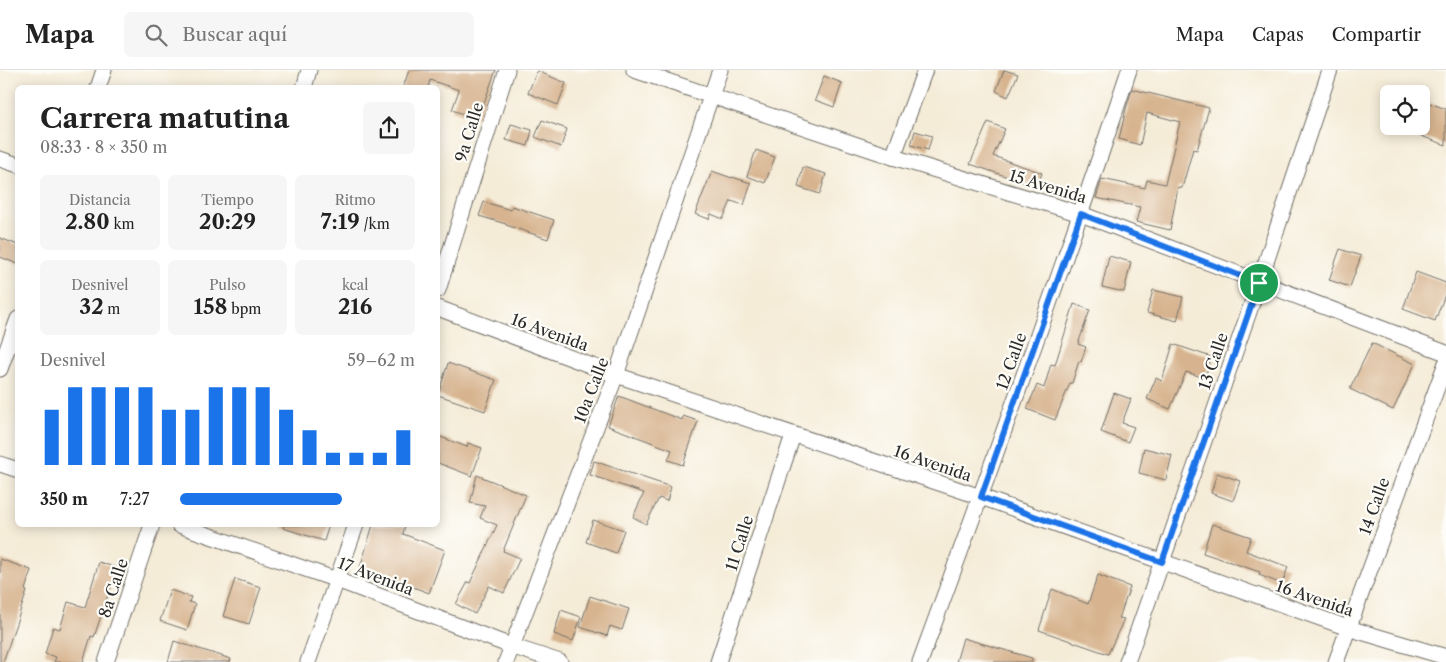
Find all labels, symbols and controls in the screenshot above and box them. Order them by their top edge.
search box [124,12,474,57]
text: Mapa [25,20,94,49]
icon: search [142,21,170,49]
text: Buscar aquí [182,23,287,46]
text: Mapa [1176,24,1224,46]
text: Capas [1252,24,1304,46]
text: Compartir [1332,24,1421,46]
map controls [1380,85,1430,135]
button: locate [1380,85,1430,135]
street label: 9a Calle [450,100,488,164]
text: Carrera matutina [40,101,289,135]
button: share [363,102,415,154]
text: 08:33 · 8 × 350 m [40,137,167,157]
street label: 15 Avenida [1007,165,1090,207]
text: Distancia [69,191,131,209]
text: Tiempo [201,191,254,209]
text: Ritmo [335,191,376,209]
text: 2.80 [65,209,110,234]
text: 20:29 [199,209,256,234]
text: 7:19 [321,209,360,234]
text: km [110,215,135,233]
text: /km [360,215,390,233]
pin [1238,262,1280,304]
icon: arrive [1245,269,1273,297]
text: Desnivel [71,276,129,294]
text: Pulso [209,276,246,294]
text: kcal [342,276,368,294]
text: 32 [79,294,104,319]
text: 158 [194,294,228,319]
text: 216 [338,294,372,319]
text: m [104,300,120,318]
text: bpm [228,300,261,318]
street label: 16 Avenida [509,309,592,355]
street label: 12 Calle [991,330,1031,392]
street label: 13 Calle [1194,330,1232,392]
text: Desnivel [40,350,106,370]
text: 59–62 m [347,350,415,370]
street label: 10a Calle [569,354,613,426]
street label: 16 Avenida [892,440,975,486]
street label: 14 Calle [1354,475,1394,537]
text: 350 m [40,489,88,509]
text: 7:27 [120,489,149,509]
street label: 11 Calle [721,513,757,573]
street label: 17 Avenida [335,552,417,600]
street label: 8a Calle [94,556,132,620]
street label: 16 Avenida [1274,575,1357,621]

